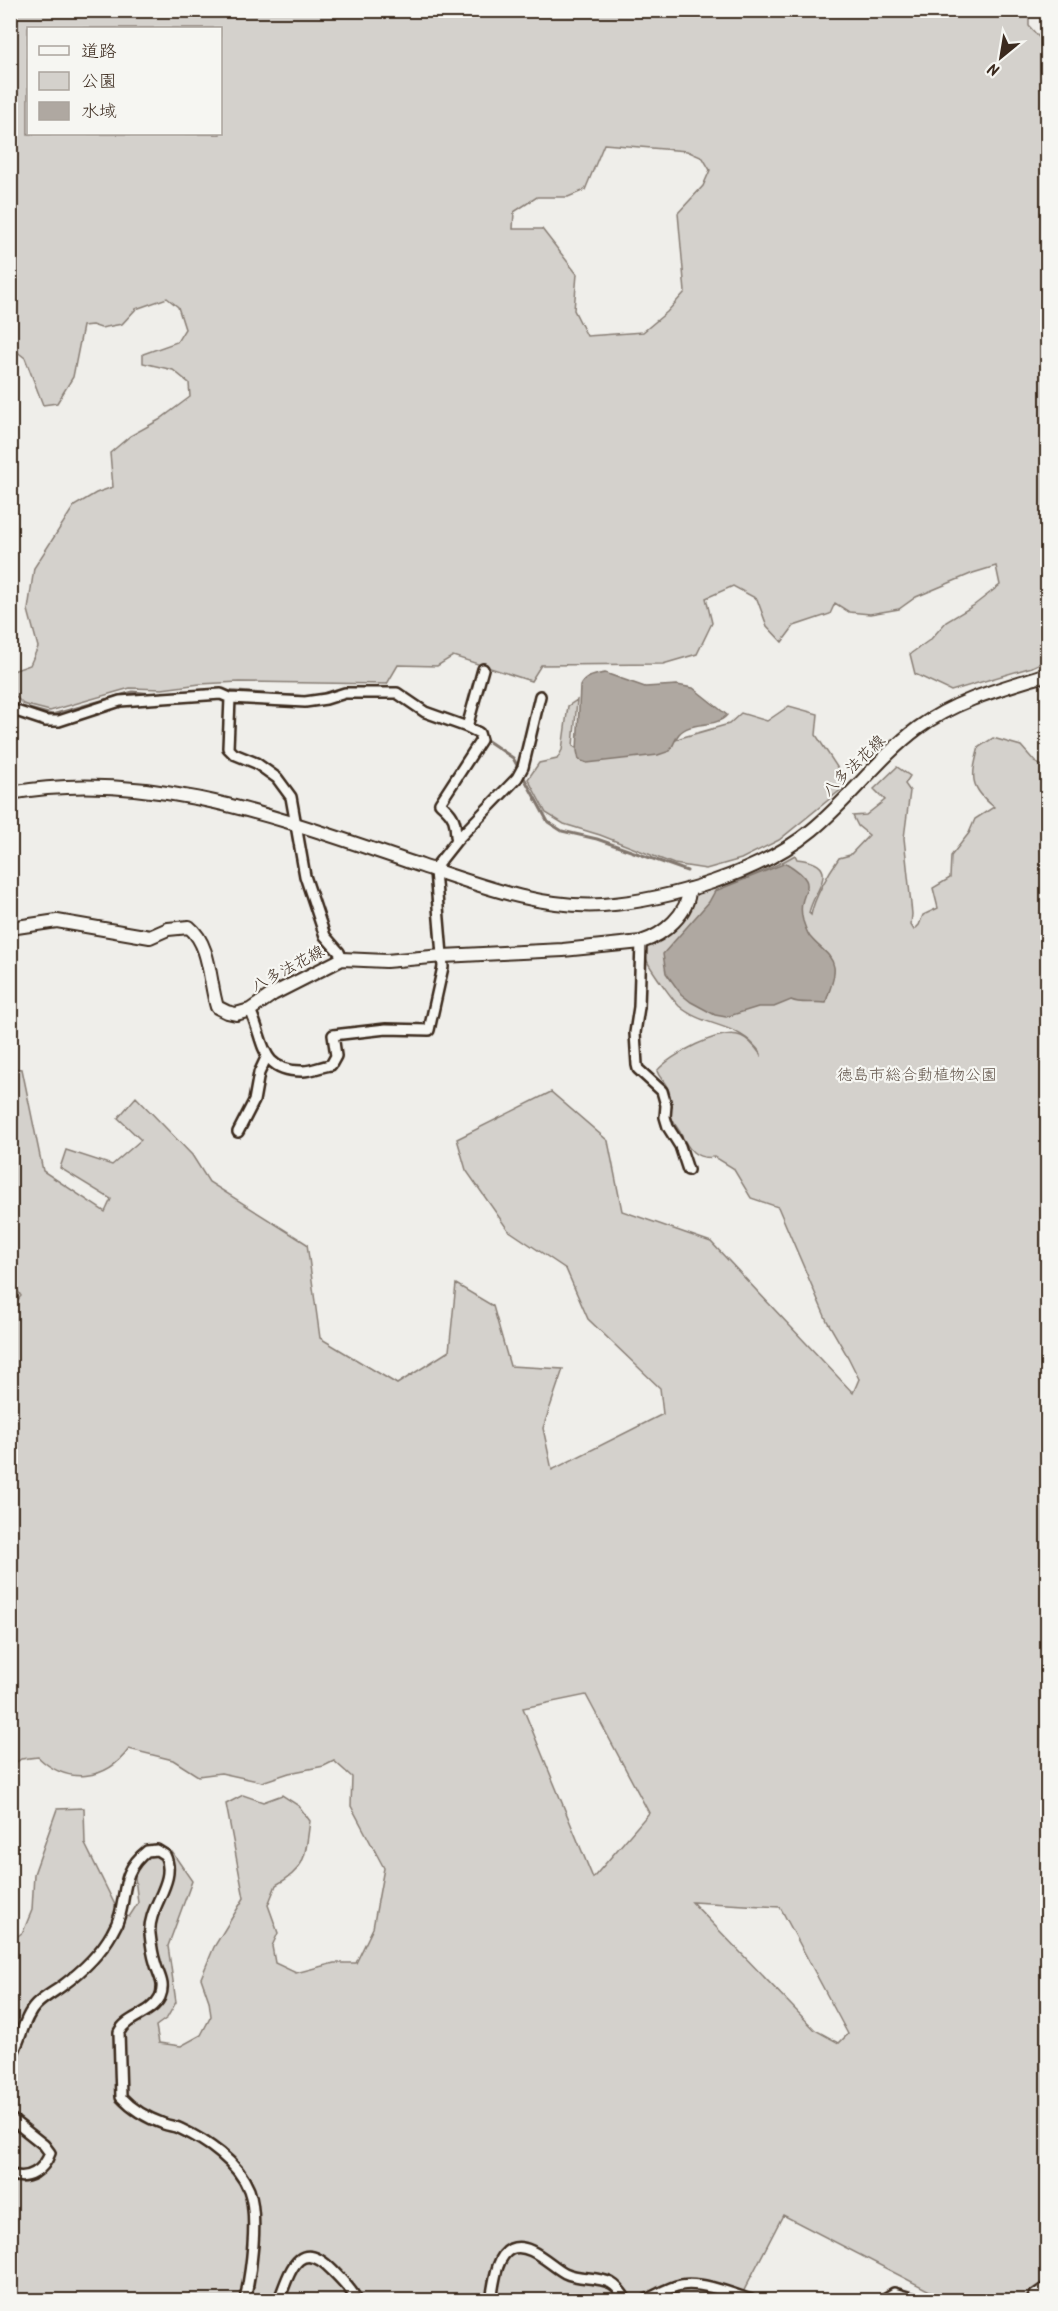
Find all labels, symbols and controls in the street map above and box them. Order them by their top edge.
legend [27,27,222,135]
north arrow [971,27,1031,87]
text: 道路 [81,38,117,67]
text: N [984,55,1005,82]
text: 公園 [81,68,117,97]
text: 水域 [81,98,117,127]
street label: 八多法花線 [817,729,891,803]
street label: 八多法花線 [247,939,329,999]
park label: 徳島市総合動植物公園 [837,1063,997,1088]

